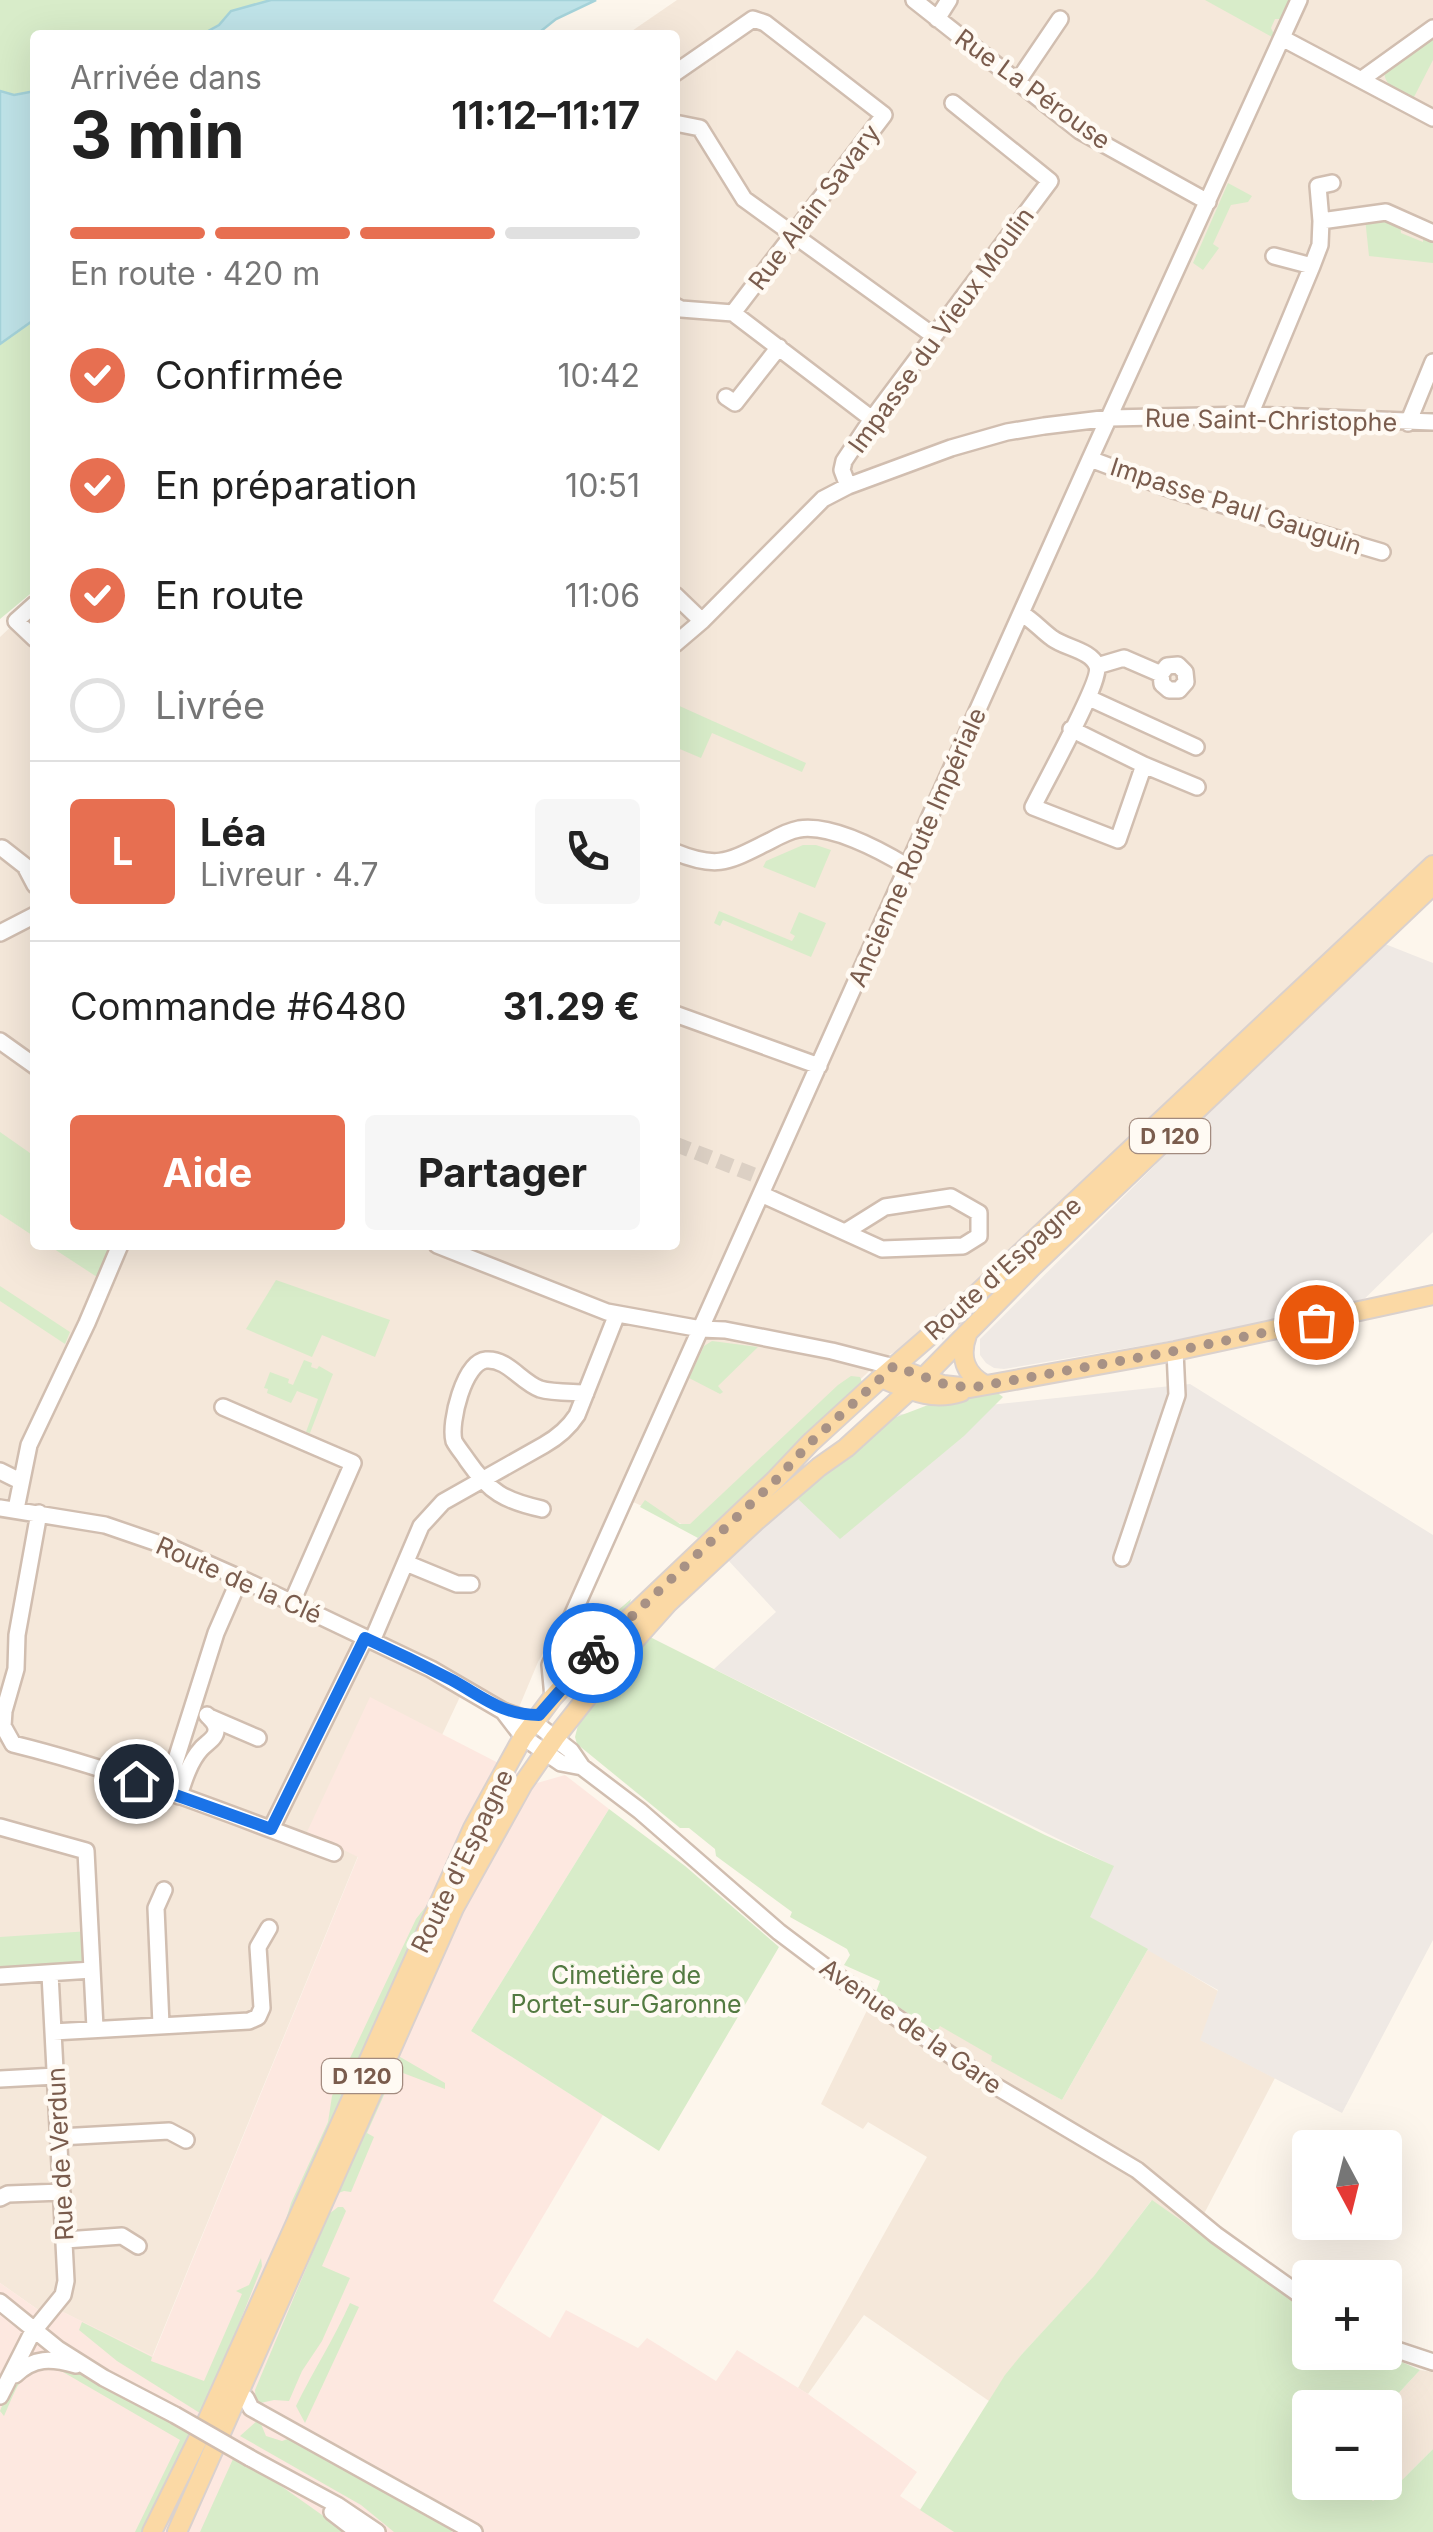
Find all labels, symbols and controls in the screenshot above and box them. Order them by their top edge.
street label: Rue La Pérouse [949,23,1117,155]
text: Arrivée dans [70,58,262,97]
text: 11:12–11:17 [451,92,640,138]
text: 3 min [70,95,245,174]
street label: Rue Alain Savary [742,118,886,296]
street label: Impasse du Vieux Moulin [842,201,1040,459]
text: En route · 420 m [70,254,320,293]
icon: check [70,348,125,403]
text: Confirmée [155,352,344,398]
text: 10:42 [557,356,640,395]
street label: Rue Saint-Christophe [1145,403,1397,437]
street label: Impasse Paul Gauguin [1107,451,1365,561]
icon: check [70,458,125,513]
text: En préparation [155,462,418,508]
text: 10:51 [565,466,640,505]
icon: check [70,568,125,623]
text: En route [155,572,304,618]
text: 11:06 [565,576,640,615]
text: Livrée [155,682,265,728]
street label: Ancienne Route Impériale [842,703,992,991]
button: phone [535,799,640,904]
text: Léa [200,809,267,855]
text: L [112,828,133,874]
text: Livreur · 4.7 [200,855,379,894]
text: Commande #6480 [70,983,407,1029]
text: 31.29 € [503,983,640,1029]
button: Aide [70,1115,345,1230]
button: Partager [365,1115,640,1230]
road number: D 120 [1130,1119,1210,1153]
street label: Route d'Espagne [919,1190,1087,1346]
pin [1274,1280,1359,1365]
icon: bag [1289,1295,1344,1350]
street label: Route de la Clé [152,1530,326,1630]
courier [543,1603,643,1703]
icon: bike [566,1626,621,1681]
pin [94,1739,179,1824]
icon: home [109,1754,164,1809]
street label: Route d'Espagne [405,1764,519,1958]
street label: Avenue de la Gare [814,1952,1008,2100]
park label: Cimetière de Portet-sur-Garonne [510,1960,742,2019]
road number: D 120 [322,2059,402,2093]
street label: Rue de Verdun [40,2066,80,2242]
north arrow [1292,2130,1402,2240]
map controls [1292,2130,1402,2500]
button: + [1292,2260,1402,2370]
button: − [1292,2390,1402,2500]

